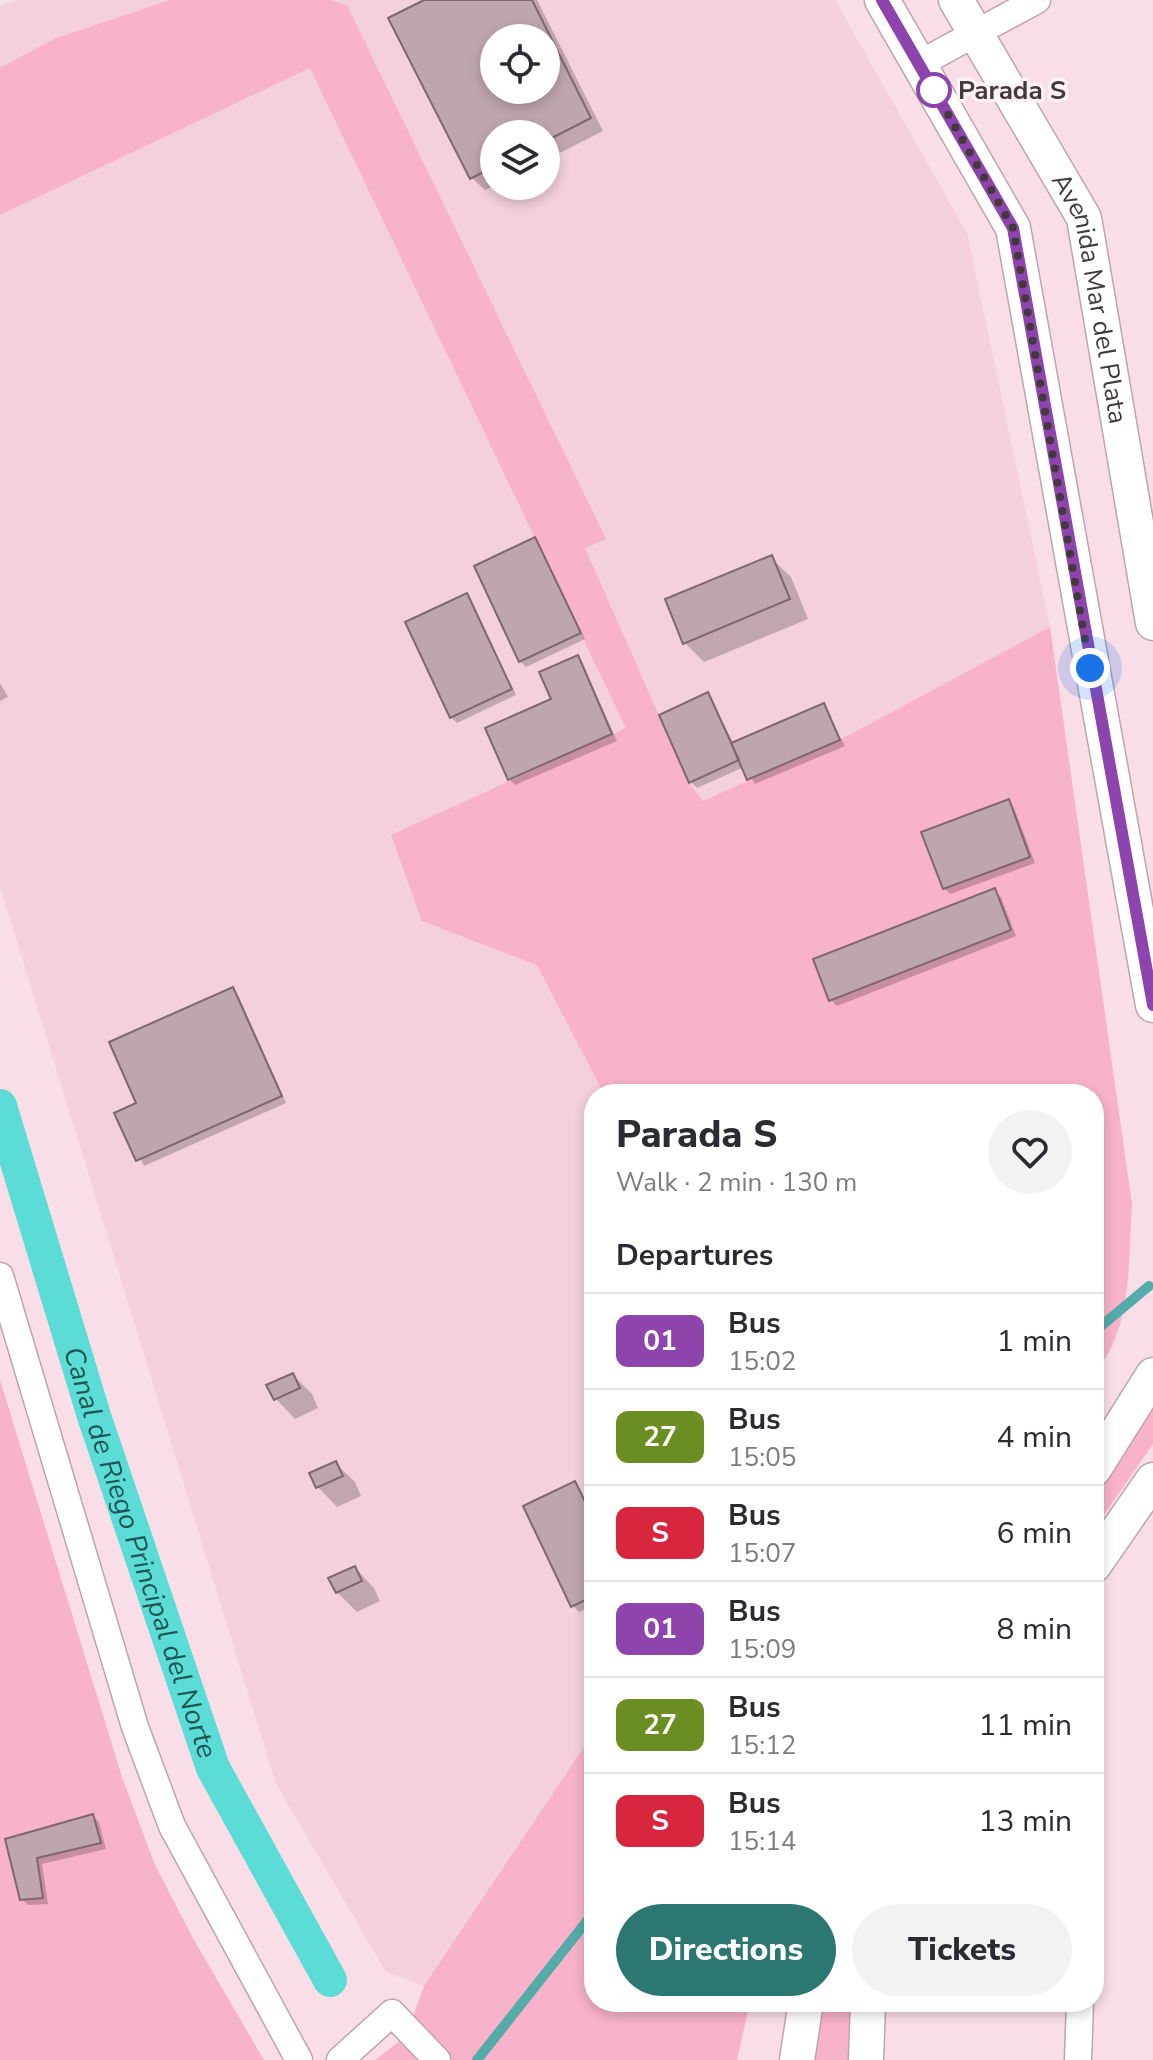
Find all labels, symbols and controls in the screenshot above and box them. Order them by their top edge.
map controls [480,24,560,200]
button: locate [480,24,560,104]
marker: Parada S [917,73,951,107]
place label: Parada S [958,73,1066,108]
button: layers [480,120,560,200]
street label: Avenida Mar del Plata [1043,166,1136,426]
your location [1070,648,1110,688]
text: Parada S [616,1109,777,1160]
button: heart [988,1110,1072,1194]
text: Walk · 2 min · 130 m [616,1165,857,1200]
text: Departures [616,1235,773,1276]
text: Bus [728,1303,781,1344]
text: 1 min [997,1321,1072,1362]
text: 01 [643,1322,677,1360]
water label: Canal de Riego Principal del Norte [54,1342,226,1763]
text: 15:02 [728,1344,796,1379]
text: Bus [728,1399,781,1440]
text: 4 min [997,1417,1072,1458]
text: 27 [643,1418,677,1456]
text: 15:05 [728,1440,796,1475]
text: Bus [728,1495,781,1536]
text: 6 min [997,1513,1072,1554]
text: S [651,1514,669,1552]
text: 15:07 [728,1536,796,1571]
text: Bus [728,1591,781,1632]
text: 8 min [997,1609,1072,1650]
text: 01 [643,1610,677,1648]
text: 15:09 [728,1632,796,1667]
text: Bus [728,1687,781,1728]
text: 11 min [979,1705,1072,1746]
text: 27 [643,1706,677,1744]
text: 15:12 [728,1728,796,1763]
text: Bus [728,1783,781,1824]
text: 13 min [979,1801,1072,1842]
text: S [651,1802,669,1840]
text: 15:14 [728,1824,796,1859]
button: Directions [616,1904,836,1996]
button: Tickets [852,1904,1072,1996]

